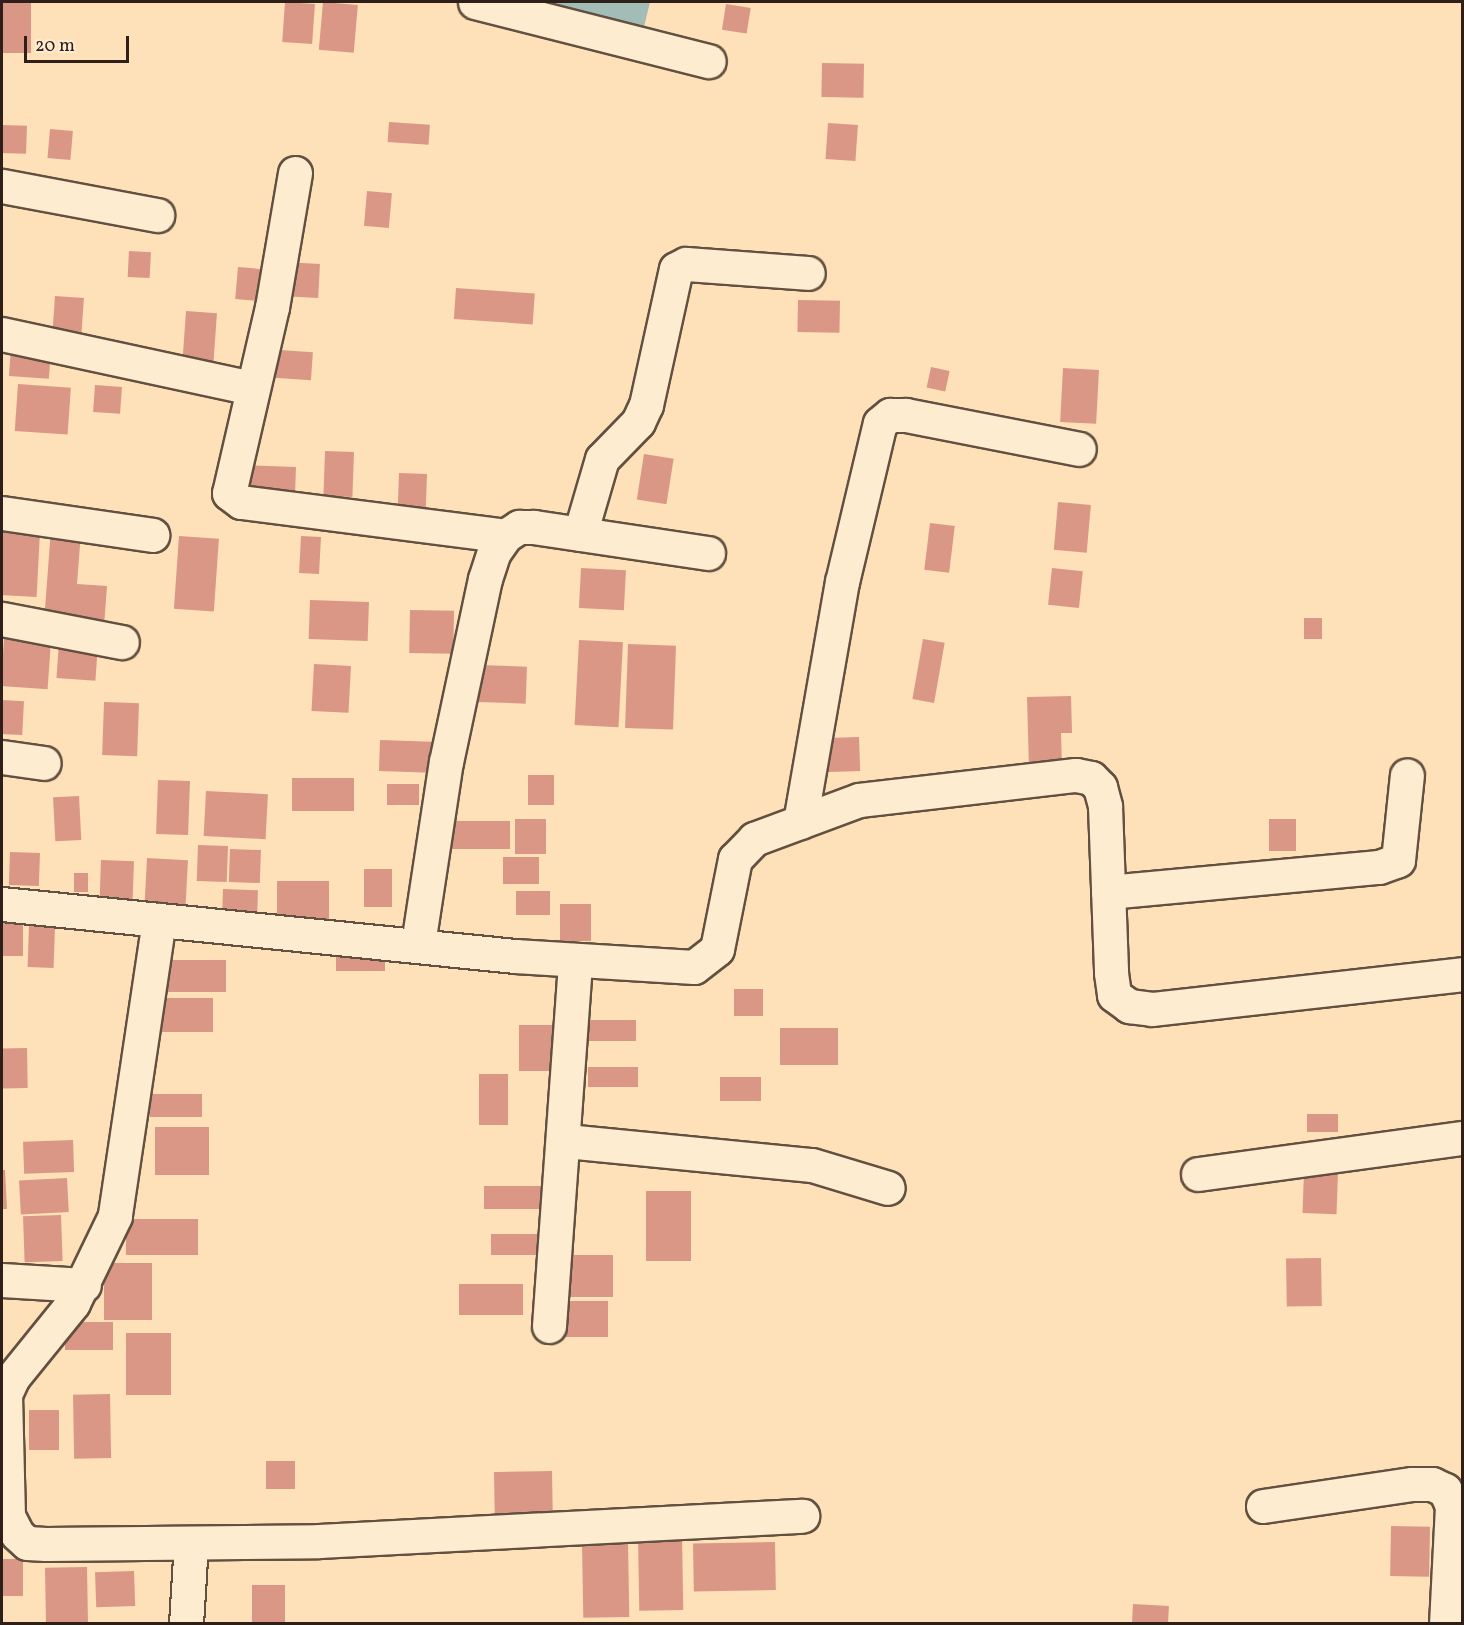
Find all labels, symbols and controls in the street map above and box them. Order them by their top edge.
scale bar [27,24,132,62]
text: 20 m [35,34,75,59]

